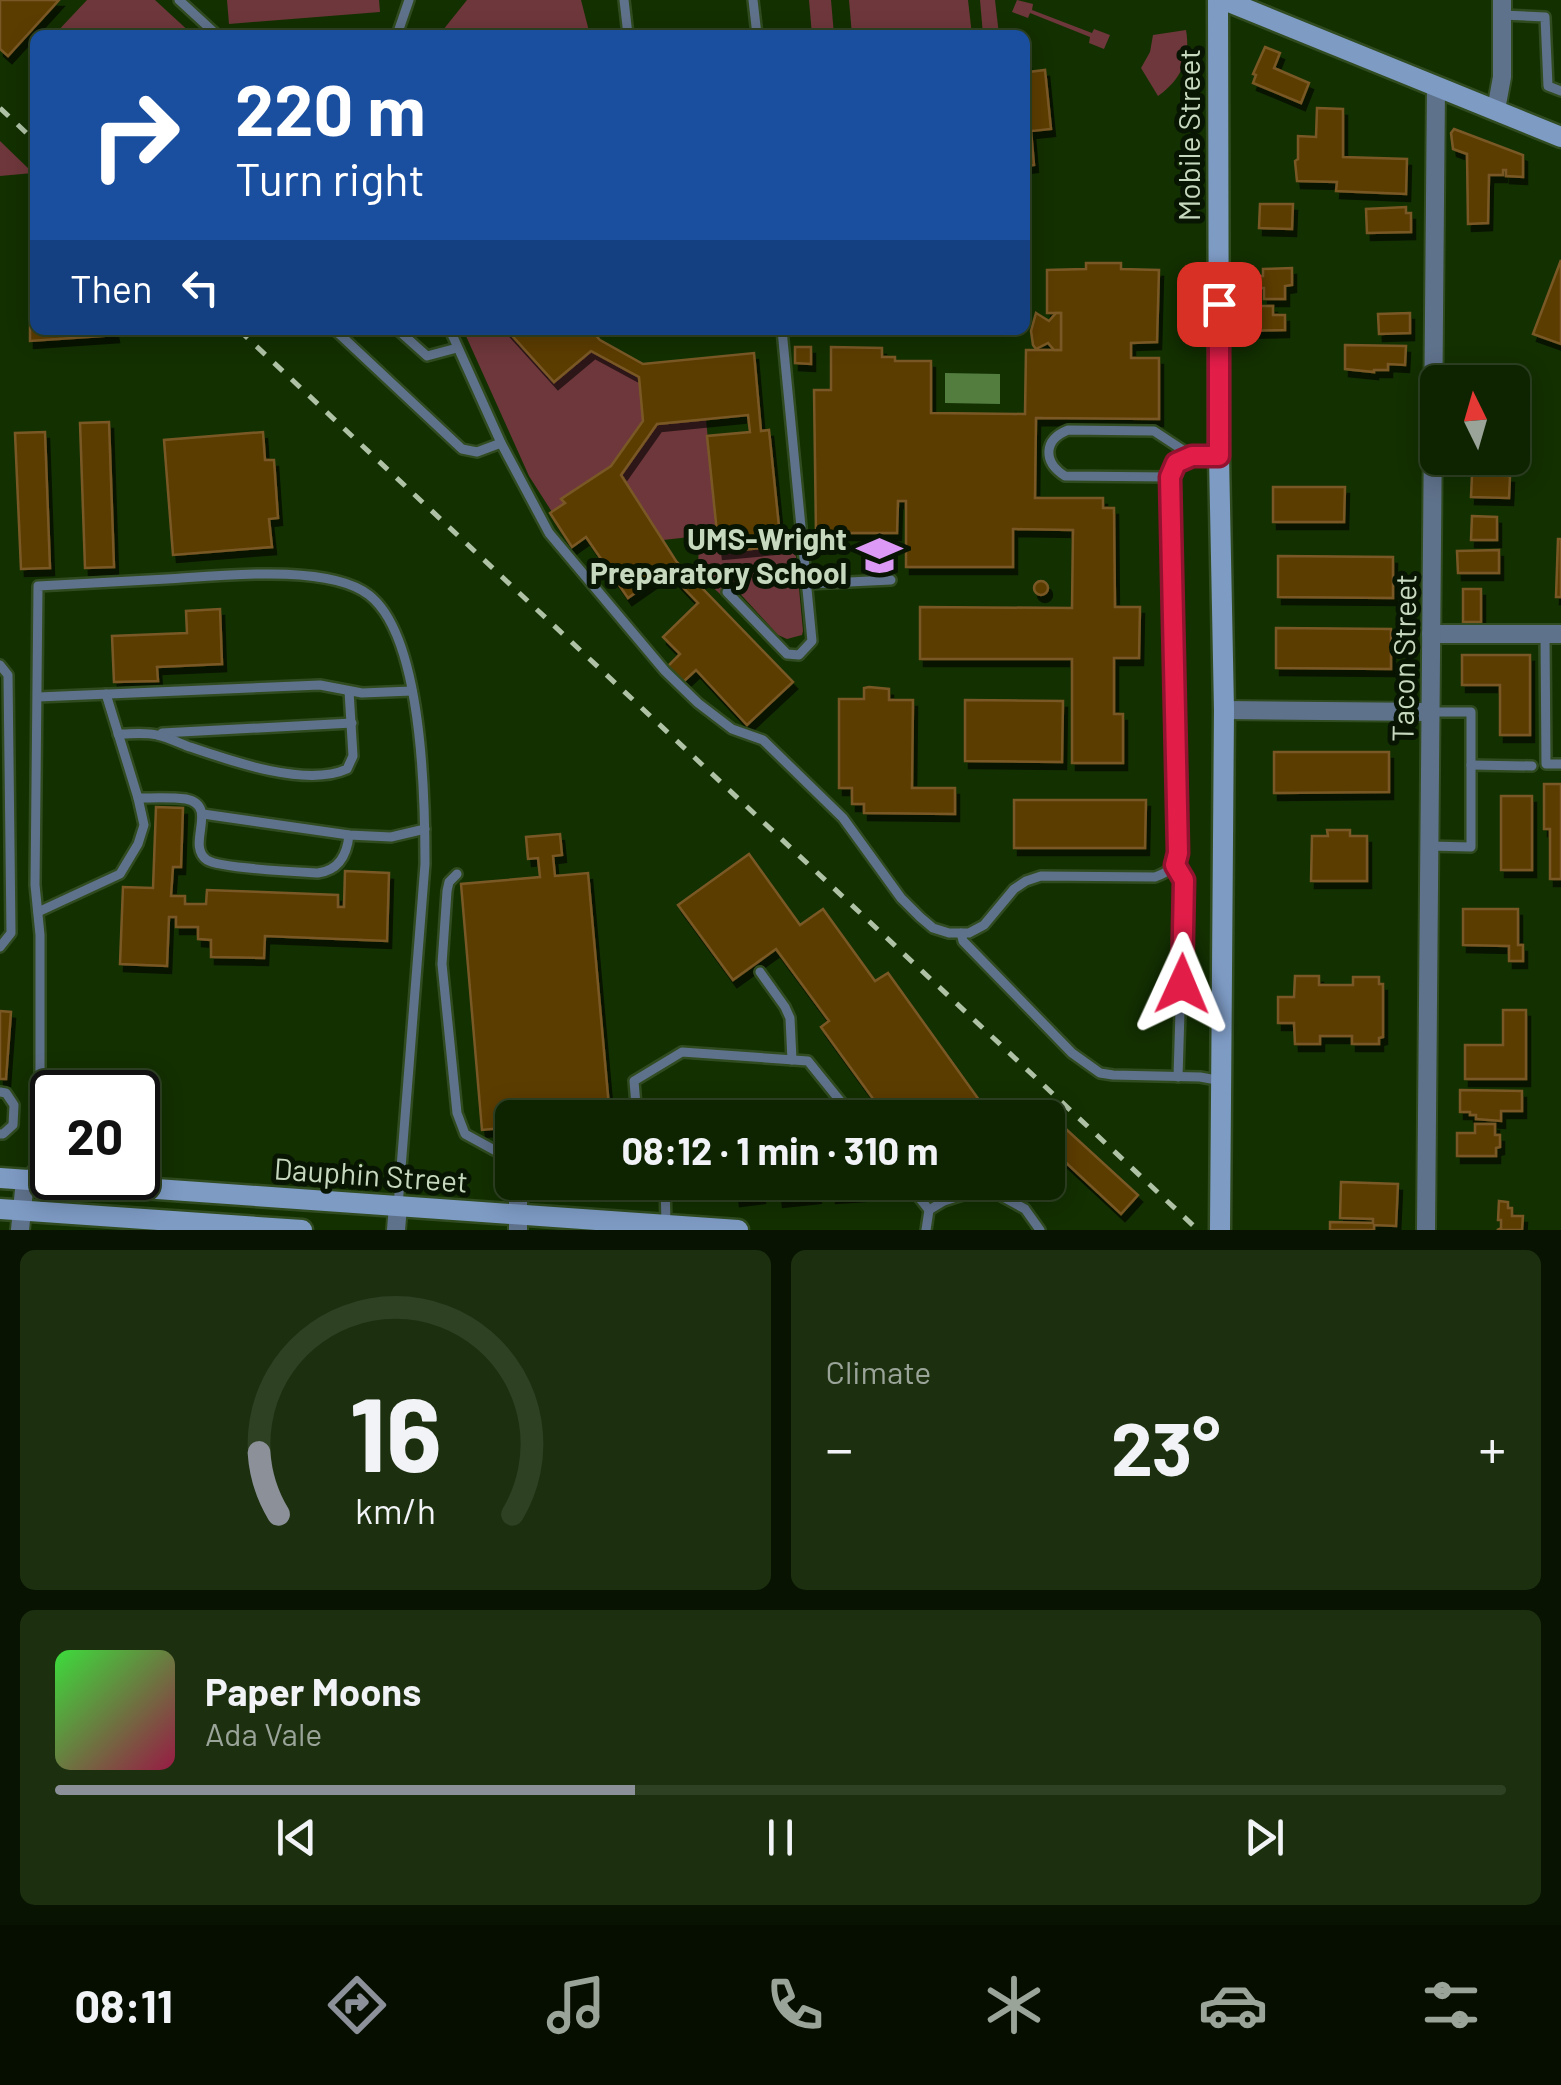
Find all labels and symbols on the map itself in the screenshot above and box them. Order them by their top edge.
street label: Mobile Street [1170,49,1206,221]
pin [1177,262,1262,347]
north arrow [1420,365,1530,475]
place label: UMS-Wright Preparatory School [590,520,847,590]
school or university icon: UMS-Wright Preparatory School [856,531,904,579]
street label: Tacon Street [1384,574,1422,742]
position arrow [1130,932,1234,1036]
speed limit sign: 20 [30,1070,160,1200]
street label: Dauphin Street [273,1149,469,1199]

